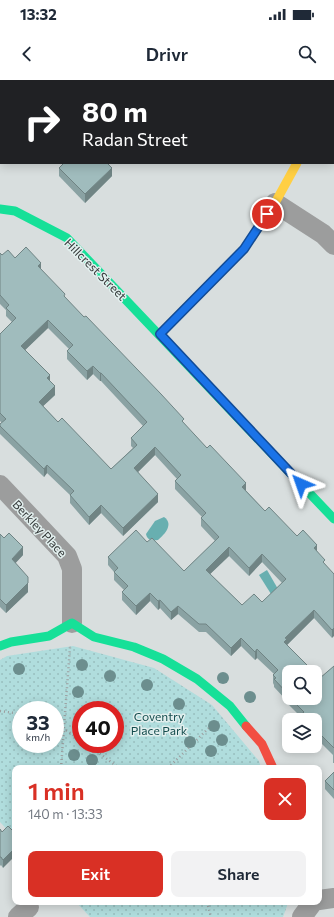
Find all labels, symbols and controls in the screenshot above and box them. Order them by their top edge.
text: 13:32 [20,5,57,23]
icon: back [16,43,38,65]
text: Drivr [146,43,188,65]
icon: search [296,43,318,65]
text: 80 m [82,94,148,128]
icon: right [16,96,68,148]
text: Radan Street [82,128,188,150]
pin [250,197,284,231]
icon: arrive [256,203,278,225]
street label: Hillcrest Street [62,235,130,303]
position arrow [280,463,322,505]
street label: Berkley Place [10,497,70,559]
map controls [282,665,322,753]
button: search [282,665,322,705]
speed limit sign: 40 [72,701,124,753]
park label: Coventry Place Park [131,709,188,737]
text: 33 [26,710,50,734]
button: layers [282,713,322,753]
text: km/h [26,731,50,743]
text: 1 min [28,776,85,805]
button: close [264,778,306,820]
text: 140 m · 13:33 [28,806,103,822]
button: Exit [28,851,163,897]
button: Share [171,851,306,897]

